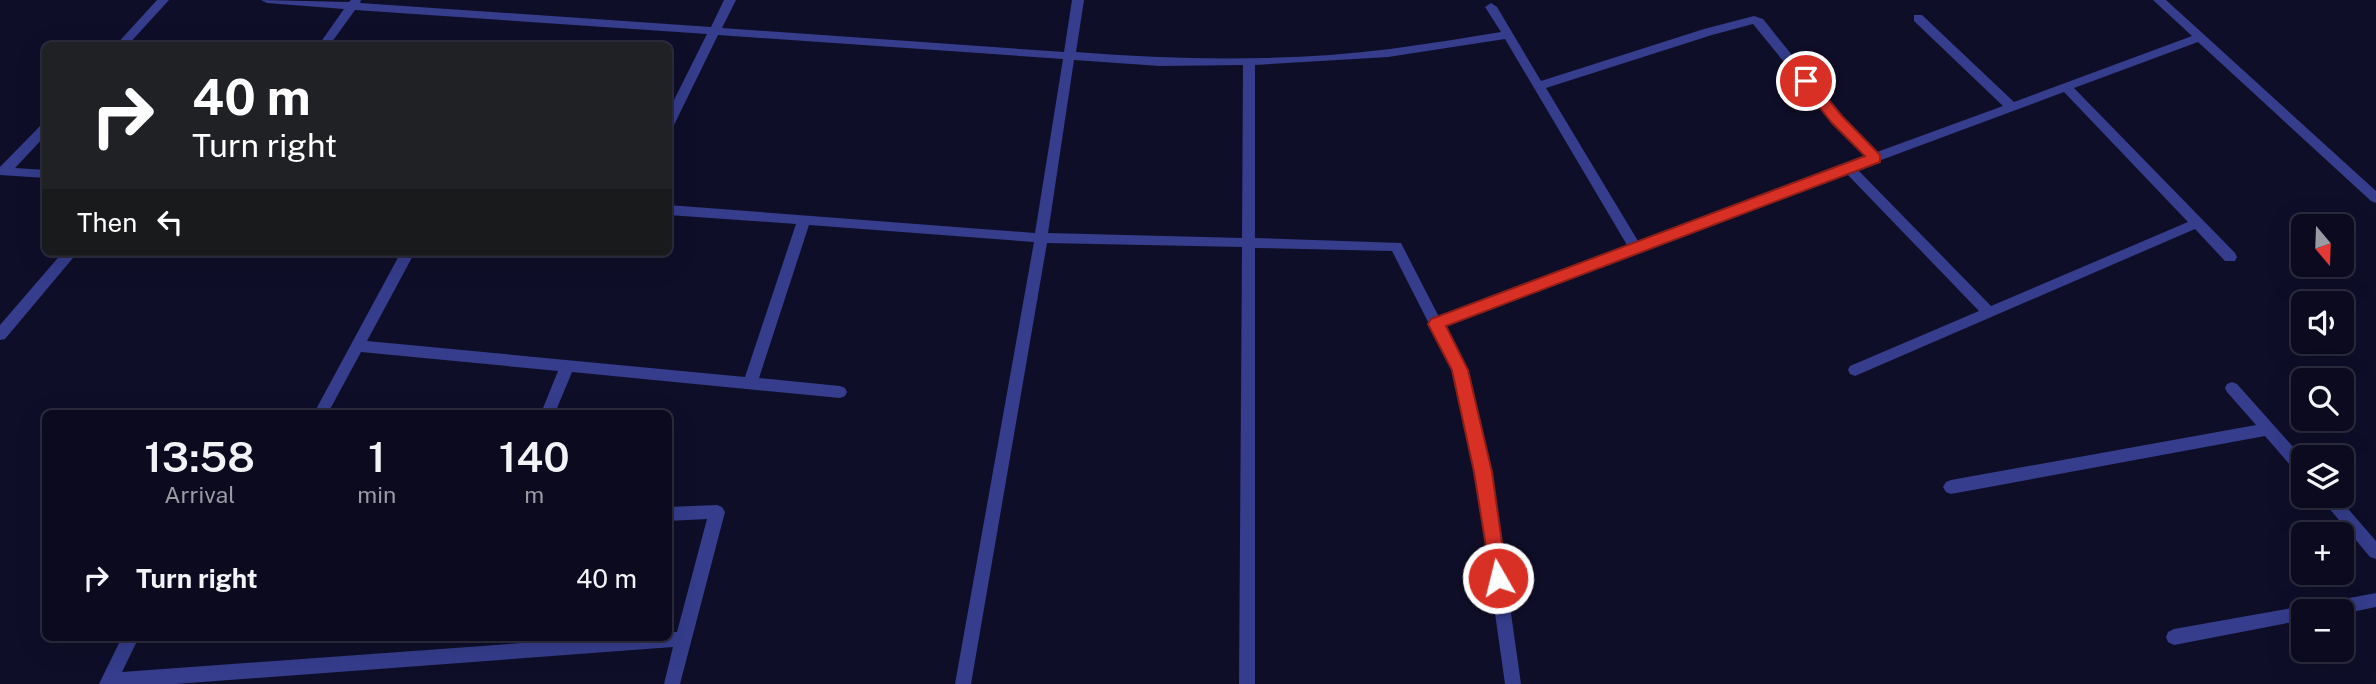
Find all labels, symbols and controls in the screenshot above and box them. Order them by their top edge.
pin [1776,51,1836,111]
icon: arrive [1787,62,1825,100]
text: 40 m [192,68,311,126]
icon: right [77,70,168,161]
text: Turn right [192,127,337,164]
icon: left [151,203,189,241]
text: Then [77,207,137,238]
north arrow [2291,214,2354,276]
map controls [2291,214,2354,662]
button: sound [2291,291,2354,354]
button: search [2291,368,2354,431]
text: 13:58 [144,432,255,481]
text: 1 [368,432,386,481]
text: 140 [499,432,570,481]
button: layers [2291,445,2354,508]
text: Arrival [164,481,235,508]
text: min [357,481,396,508]
text: m [524,481,544,508]
button: + [2291,522,2354,585]
position arrow [1461,541,1535,615]
icon: right [77,559,115,597]
text: Turn right [136,563,258,594]
text: 40 m [576,563,637,594]
button: − [2291,599,2354,662]

